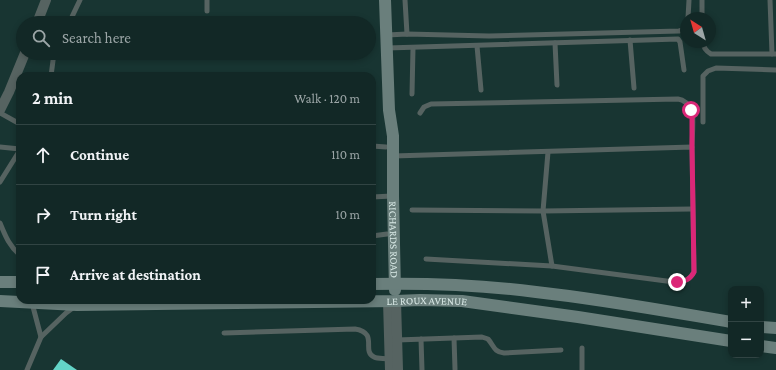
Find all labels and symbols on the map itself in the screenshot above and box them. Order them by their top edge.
north arrow [680,12,716,48]
route start [682,101,700,119]
street label: RICHARDS ROAD [387,201,401,278]
route end [668,273,686,291]
street label: LE ROUX AVENUE [386,294,468,308]

